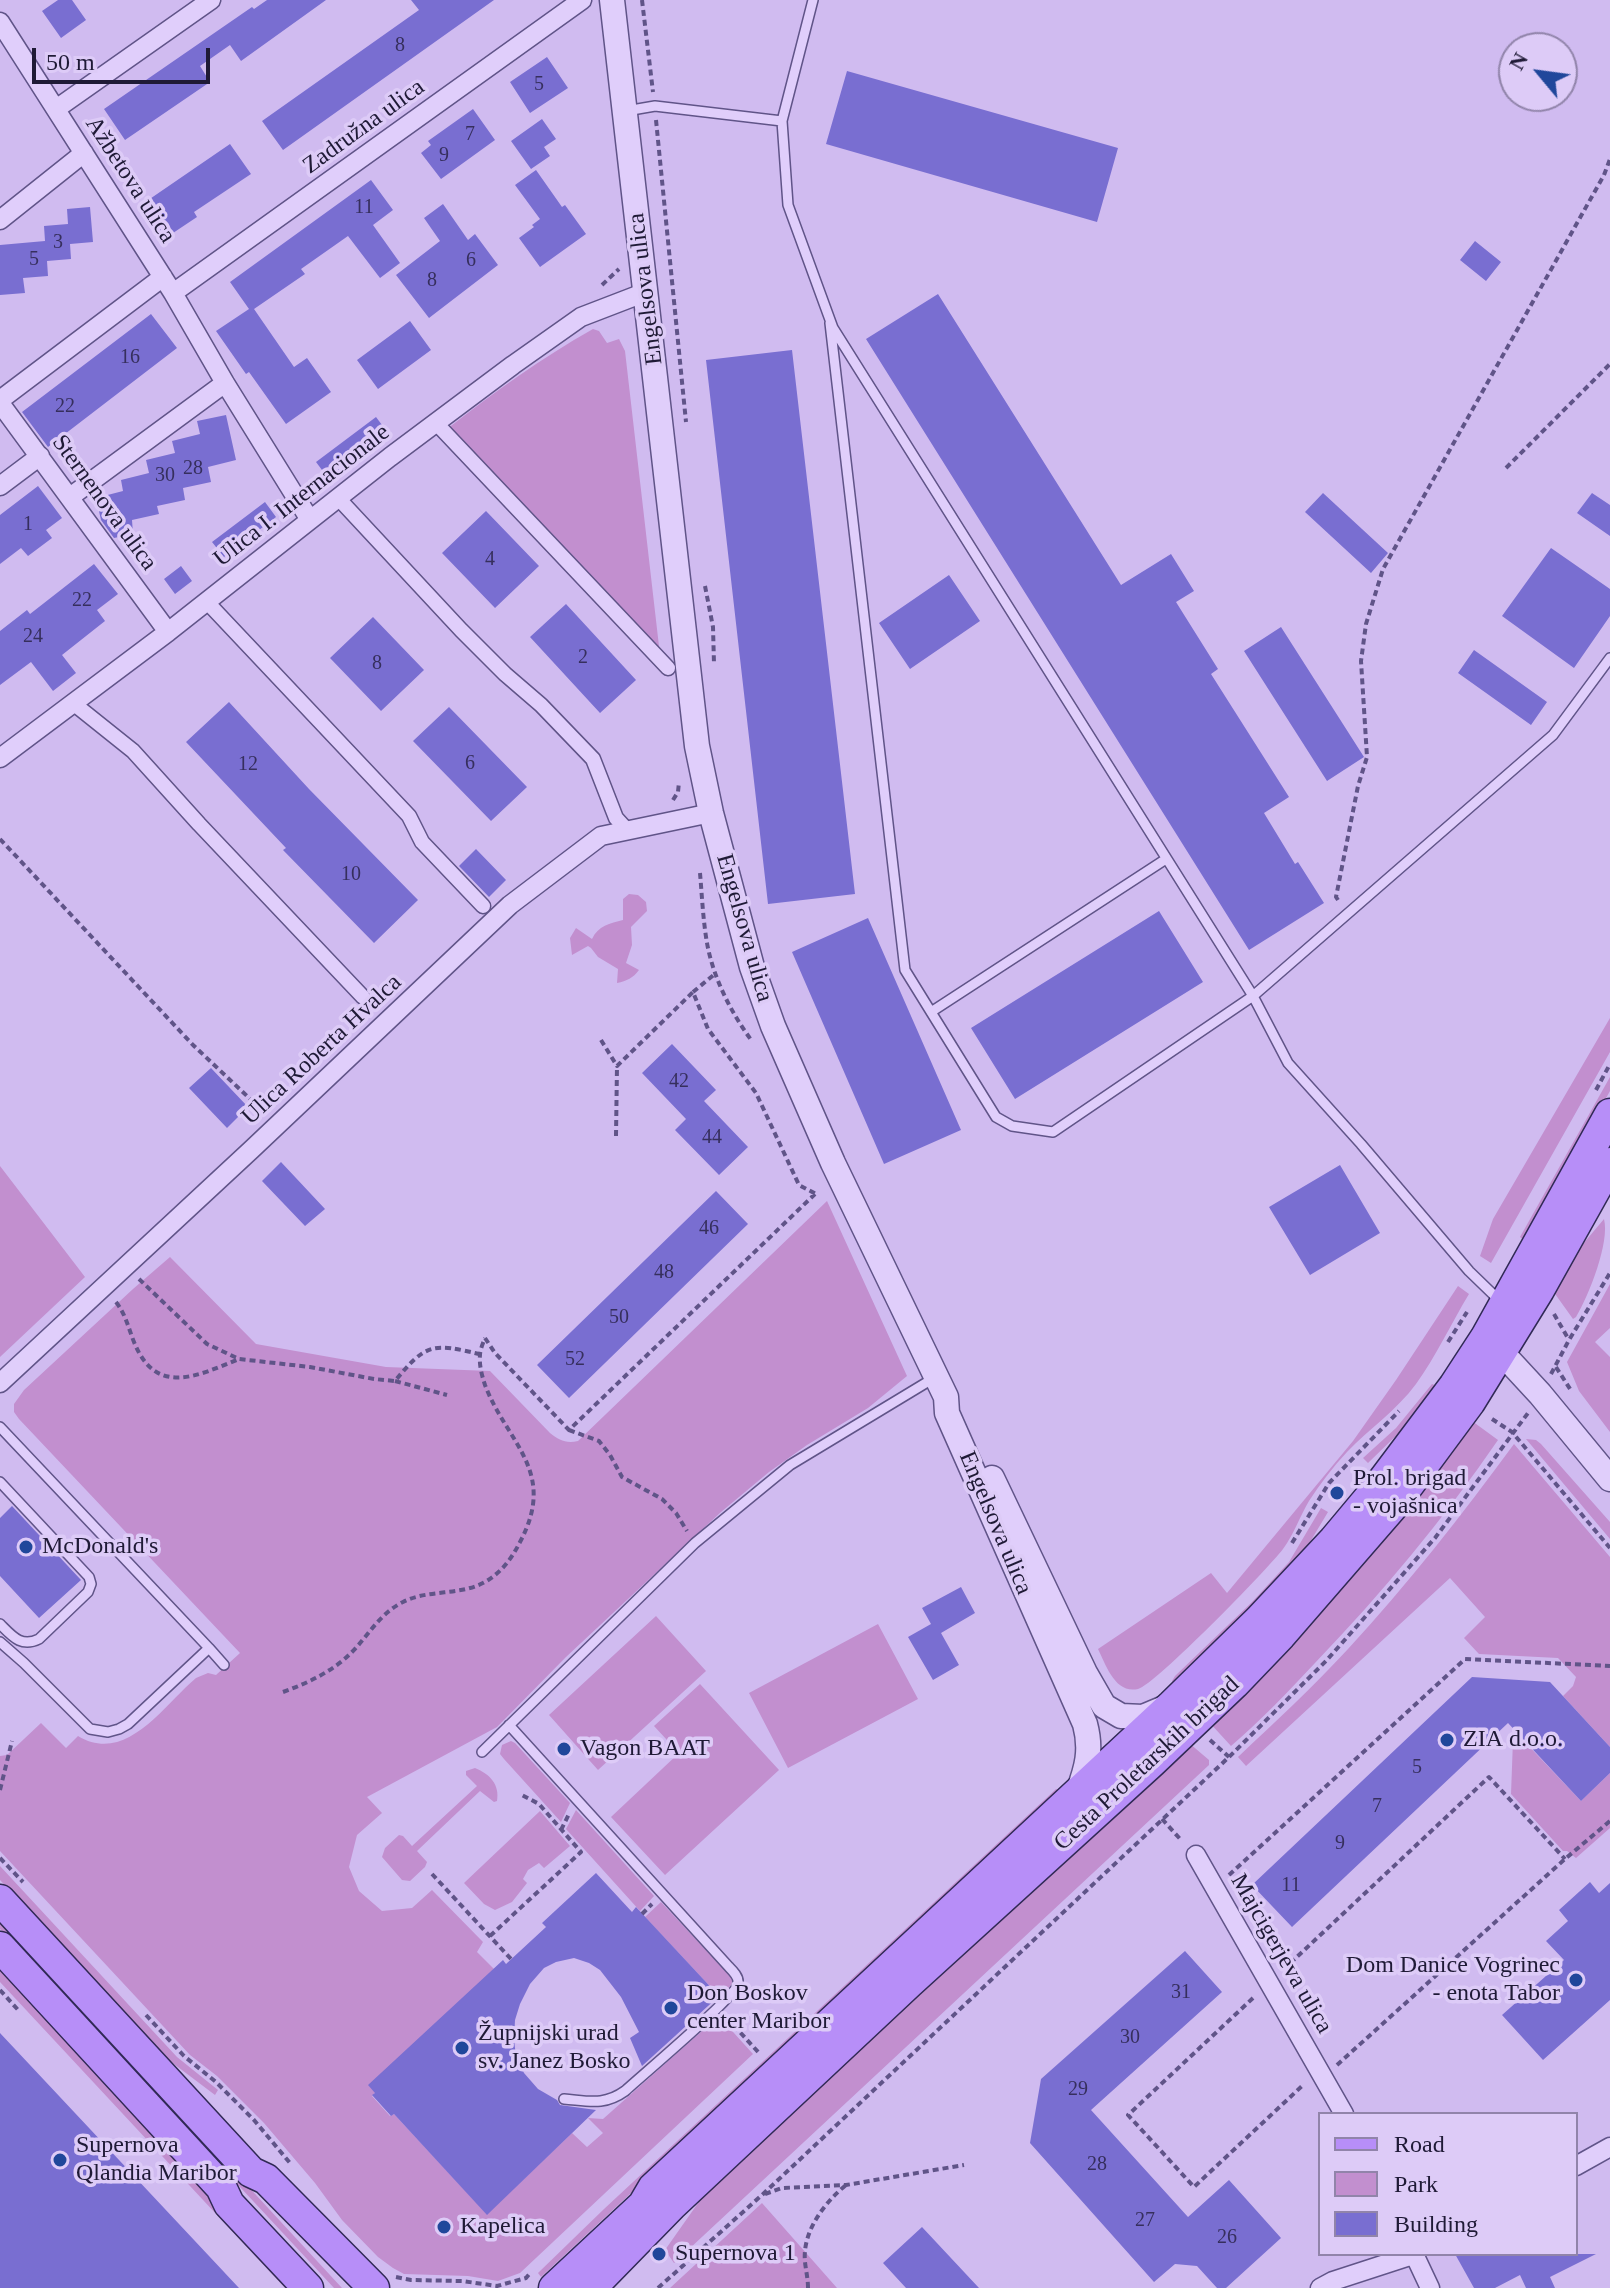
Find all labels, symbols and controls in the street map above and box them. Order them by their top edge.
scale bar [36,32,214,82]
north arrow [1498,32,1578,112]
house number: 8 [395,34,405,58]
text: N [1504,48,1533,74]
text: 50 m [46,49,95,75]
street label: Zadružna ulica [298,73,430,181]
house number: 5 [534,73,544,97]
street label: Ažbetova ulica [79,112,181,248]
house number: 7 [465,123,475,147]
house number: 9 [439,144,449,168]
house number: 11 [354,196,374,220]
street label: Engelsova ulica [622,212,670,366]
house number: 3 [53,231,63,255]
house number: 5 [29,248,39,272]
house number: 6 [466,249,476,273]
house number: 8 [427,269,437,293]
house number: 16 [120,346,140,370]
house number: 22 [55,395,75,419]
street label: Ulica I. Internacionale [208,418,396,574]
street label: Sternenova ulica [45,430,163,576]
house number: 28 [183,457,203,481]
house number: 30 [155,464,175,488]
house number: 1 [23,513,33,537]
house number: 4 [485,548,495,572]
house number: 22 [72,589,92,613]
house number: 24 [23,625,43,649]
house number: 2 [578,646,588,670]
house number: 8 [372,652,382,676]
house number: 6 [465,752,475,776]
house number: 12 [238,753,258,777]
street label: Engelsova ulica [709,851,779,1005]
house number: 10 [341,863,361,887]
street label: Ulica Roberta Hvalca [236,969,408,1131]
house number: 42 [669,1070,689,1094]
house number: 44 [702,1126,722,1150]
house number: 46 [699,1217,719,1241]
house number: 48 [654,1261,674,1285]
house number: 50 [609,1306,629,1330]
house number: 52 [565,1348,585,1372]
street label: Engelsova ulica [952,1447,1038,1599]
place label: Prol. brigad - vojašnica [1353,1465,1466,1521]
marker: Prol. brigad - vojašnica [1328,1484,1346,1502]
place label: McDonald's [42,1533,158,1561]
marker: McDonald's [17,1538,35,1556]
street label: Cesta Proletarskih brigad [1048,1671,1246,1857]
place label: ZIA d.o.o. [1463,1726,1563,1754]
marker: ZIA d.o.o. [1438,1731,1456,1749]
place label: Vagon BAAT [580,1735,710,1763]
marker: Vagon BAAT [555,1740,573,1758]
house number: 5 [1412,1756,1422,1780]
house number: 7 [1372,1795,1382,1819]
house number: 9 [1335,1832,1345,1856]
street label: Majcigerjeva ulica [1224,1869,1338,2039]
house number: 11 [1281,1874,1301,1898]
place label: Dom Danice Vogrinec - enota Tabor [1346,1952,1560,2008]
marker: Dom Danice Vogrinec - enota Tabor [1567,1971,1585,1989]
place label: Don Boskov center Maribor [687,1980,830,2036]
house number: 31 [1171,1981,1191,2005]
marker: Don Boskov center Maribor [662,1999,680,2017]
place label: Župnijski urad sv. Janez Bosko [478,2020,630,2076]
house number: 30 [1120,2026,1140,2050]
marker: Župnijski urad sv. Janez Bosko [453,2039,471,2057]
house number: 29 [1068,2078,1088,2102]
legend [1318,2112,1578,2256]
text: Road [1394,2131,1445,2157]
place label: Supernova Qlandia Maribor [76,2132,237,2188]
marker: Supernova Qlandia Maribor [51,2151,69,2169]
house number: 28 [1087,2153,1107,2177]
text: Park [1394,2171,1438,2197]
house number: 27 [1135,2209,1155,2233]
text: Building [1394,2211,1478,2237]
place label: Kapelica [460,2213,545,2241]
marker: Kapelica [435,2218,453,2236]
house number: 26 [1217,2226,1237,2250]
place label: Supernova 1 [675,2240,796,2268]
marker: Supernova 1 [650,2245,668,2263]

